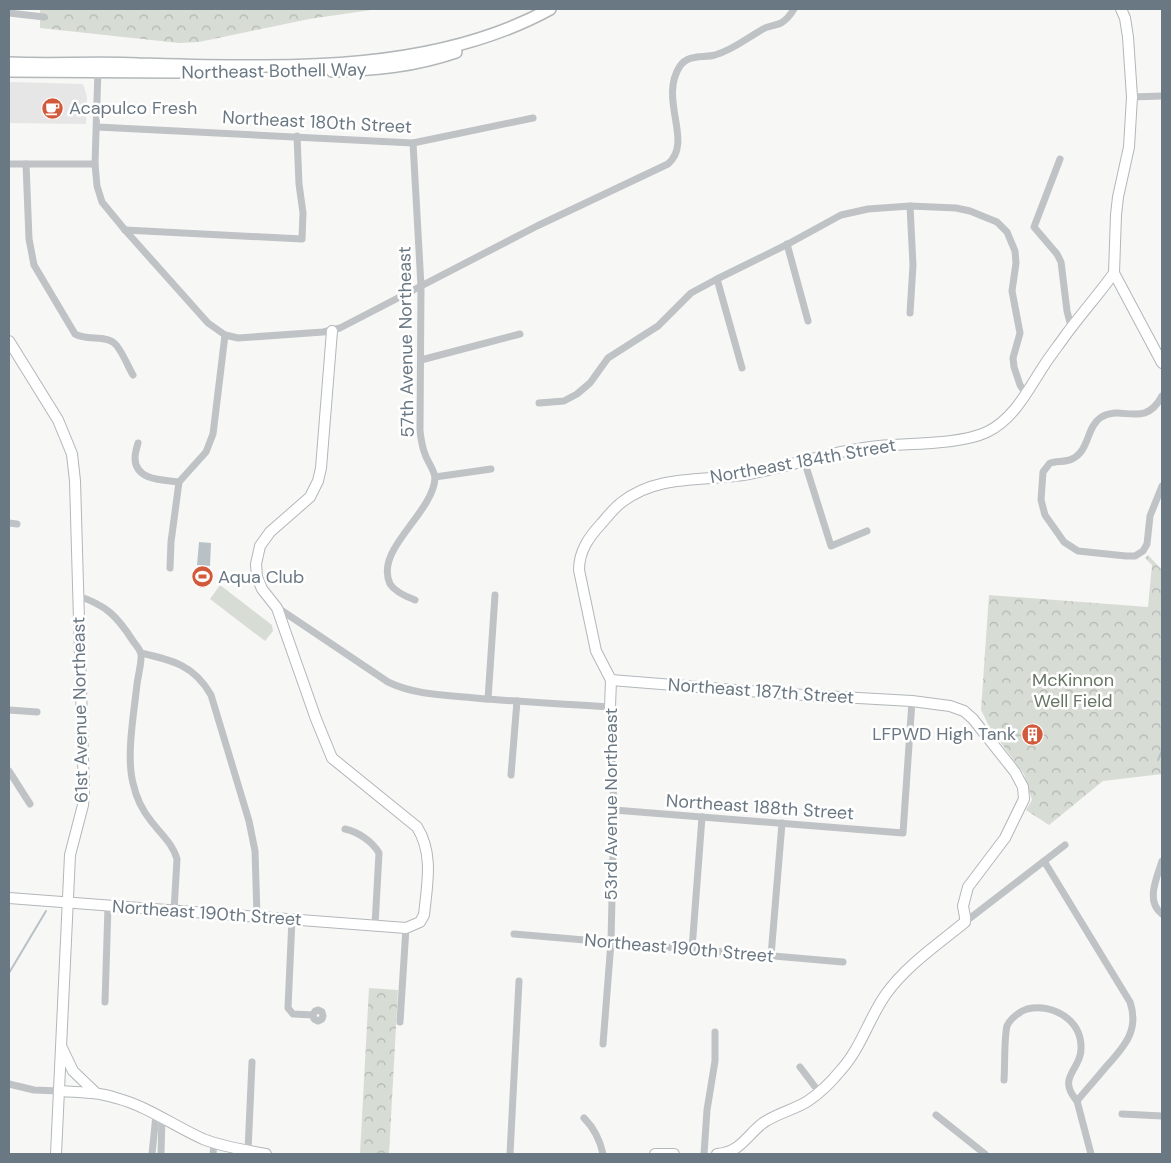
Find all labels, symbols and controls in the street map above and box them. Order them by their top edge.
street label: Northeast Bothell Way [181,57,367,85]
cafe icon: Acapulco Fresh [41,96,65,120]
place label: Acapulco Fresh [69,96,197,120]
street label: Northeast 180th Street [222,105,412,139]
street label: 57th Avenue Northeast [392,246,420,438]
street label: Northeast 184th Street [708,433,898,489]
sports icon: Aqua Club [190,565,214,589]
place label: Aqua Club [218,565,304,589]
street label: 61st Avenue Northeast [66,617,94,803]
park label: McKinnon Well Field [1032,668,1114,713]
street label: Northeast 187th Street [667,673,855,709]
street label: 53rd Avenue Northeast [599,708,623,900]
place label: LFPWD High Tank [872,722,1016,746]
building icon: LFPWD High Tank [1020,722,1044,746]
street label: Northeast 188th Street [665,788,855,826]
street label: Northeast 190th Street [111,894,303,932]
street label: Northeast 190th Street [583,928,775,968]

